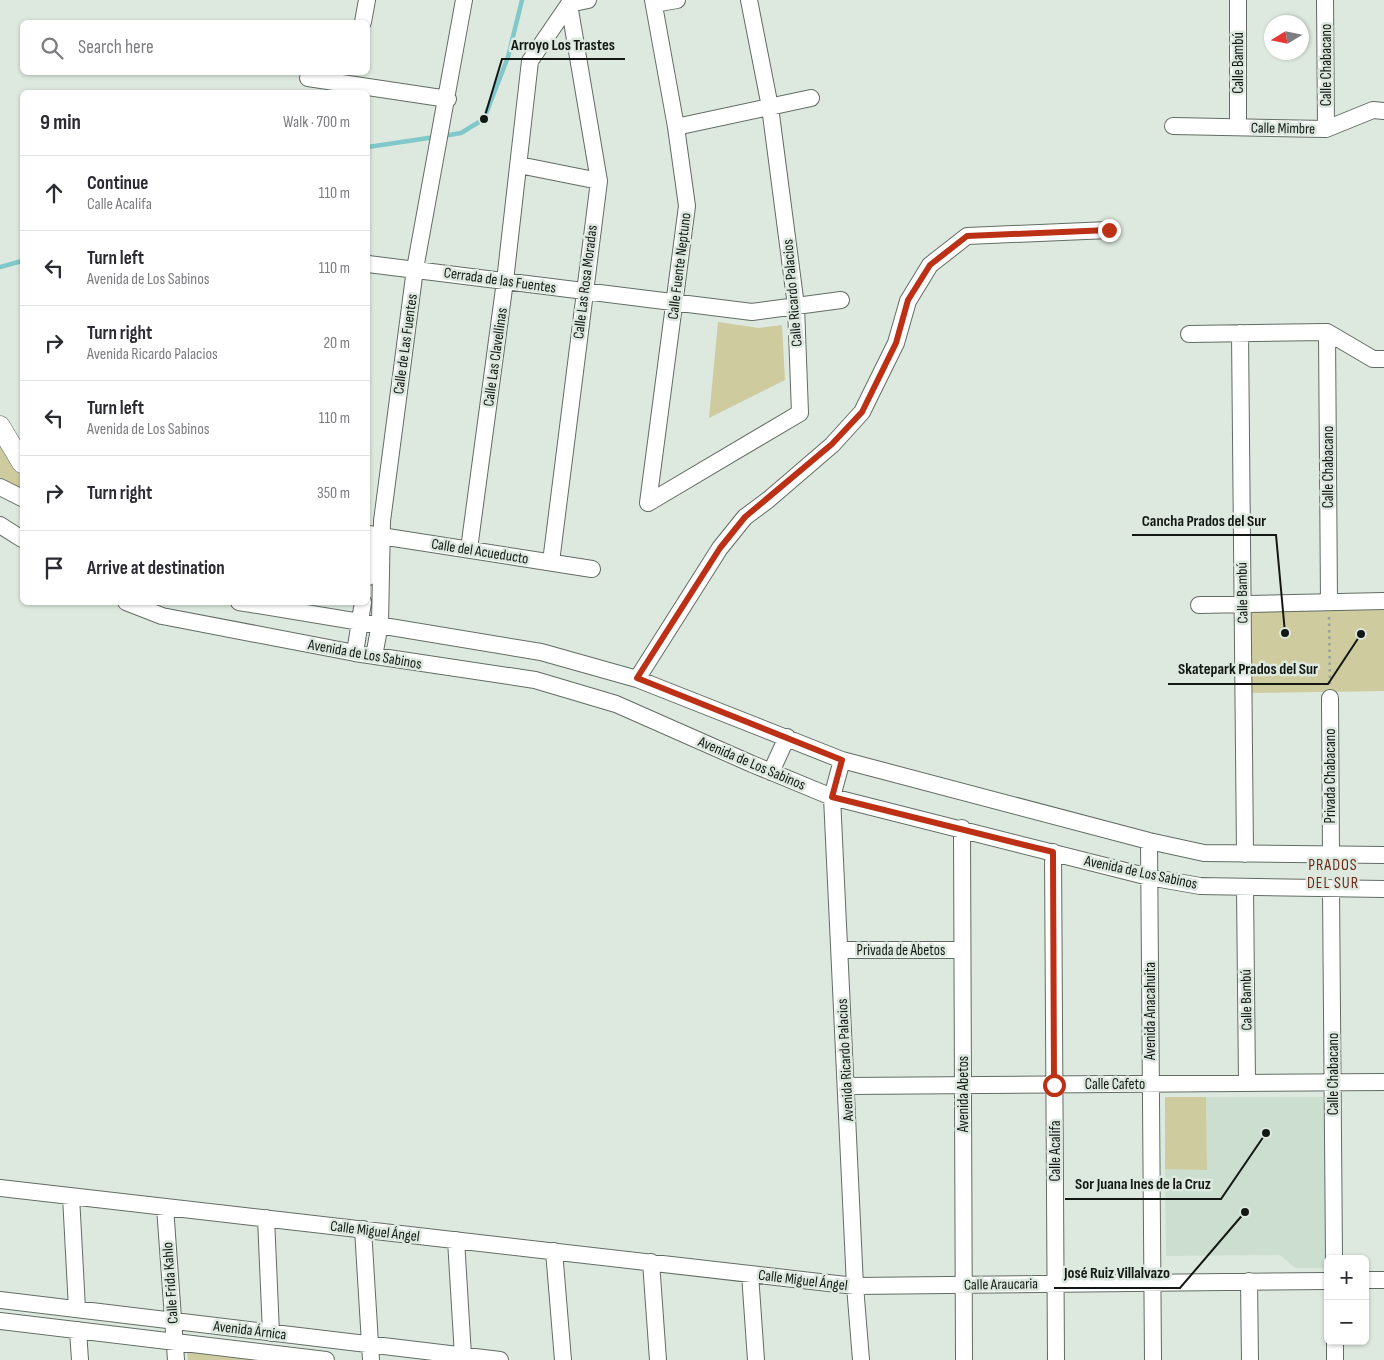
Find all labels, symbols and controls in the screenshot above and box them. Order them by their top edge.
north arrow [1264,15,1309,60]
search box [20,20,370,75]
street label: Calle Chabacano [1317,24,1336,106]
callout: Arroyo Los Trastes [502,28,625,59]
street label: Calle Bambú [1229,32,1248,94]
icon: search [38,34,66,62]
text: Search here [78,36,154,59]
text: Arroyo Los Trastes [510,36,615,55]
text: 9 min [40,110,81,135]
text: Walk · 700 m [283,113,350,132]
street label: Calle Mimbre [1251,118,1315,139]
text: Continue [87,172,148,195]
icon: ahead [40,179,68,207]
text: 110 m [319,184,350,203]
text: Calle Acalifa [87,195,152,214]
street label: Calle Fuente Neptuno [664,212,695,321]
route end [1098,219,1121,242]
street label: Calle Las Rosa Moradas [569,224,602,340]
street label: Calle Ricardo Palacios [778,238,807,348]
text: Turn left [87,247,144,270]
icon: left [40,254,68,282]
text: 110 m [319,259,350,278]
street label: Cerrada de las Fuentes [443,263,557,298]
text: Avenida de Los Sabinos [87,270,210,289]
street label: Calle de Las Fuentes [389,293,422,395]
street label: Calle Las Clavellinas [479,306,512,408]
text: Turn right [87,322,152,345]
icon: right [40,329,68,357]
text: 20 m [323,334,350,353]
text: Avenida Ricardo Palacios [87,345,218,364]
text: Turn left [87,397,144,420]
icon: left [40,404,68,432]
text: 110 m [319,409,350,428]
text: Avenida de Los Sabinos [87,420,210,439]
street label: Calle Chabacano [1319,426,1338,508]
icon: right [40,479,68,507]
text: Turn right [87,482,152,505]
text: 350 m [317,484,350,503]
callout: Cancha Prados del Sur [1132,504,1276,535]
text: Cancha Prados del Sur [1142,512,1266,531]
street label: Calle del Acueducto [430,534,530,569]
icon: arrive [40,554,68,582]
text: Arrive at destination [87,557,225,580]
street label: Calle Bambú [1232,562,1253,624]
street label: Avenida de Los Sabinos [306,635,423,674]
callout: Skatepark Prados del Sur [1168,653,1328,684]
text: Skatepark Prados del Sur [1178,660,1318,679]
street label: Privada Chabacano [1321,729,1340,823]
street label: Avenida de Los Sabinos [694,732,808,795]
street label: Avenida de Los Sabinos [1082,851,1199,894]
district label: PRADOS DEL SUR [1307,856,1359,893]
street label: Privada de Abetos [857,941,945,960]
street label: Avenida Anacahuita [1141,962,1160,1061]
street label: Calle Bambú [1236,969,1257,1031]
street label: Avenida Ricardo Palacios [833,998,858,1123]
street label: Calle Chabacano [1324,1033,1343,1115]
street label: Avenida Abetos [954,1056,973,1133]
route start [1043,1074,1066,1097]
street label: Calle Cafeto [1085,1075,1145,1094]
street label: Calle Acalifa [1046,1120,1065,1181]
callout: Sor Juana Ines de la Cruz [1065,1168,1221,1199]
text: Sor Juana Ines de la Cruz [1075,1175,1211,1194]
street label: Calle Miguel Ángel [329,1217,421,1246]
street label: Calle Frida Kahlo [158,1241,183,1324]
map controls [1324,1255,1369,1345]
button: + [1324,1255,1369,1300]
callout: José Ruiz Villalvazo [1054,1257,1180,1288]
text: José Ruiz Villalvazo [1063,1264,1170,1283]
street label: Calle Miguel Ángel [757,1266,849,1295]
street label: Calle Araucaria [964,1274,1038,1295]
button: − [1324,1300,1369,1345]
street label: Avenida Árnica [211,1316,288,1344]

